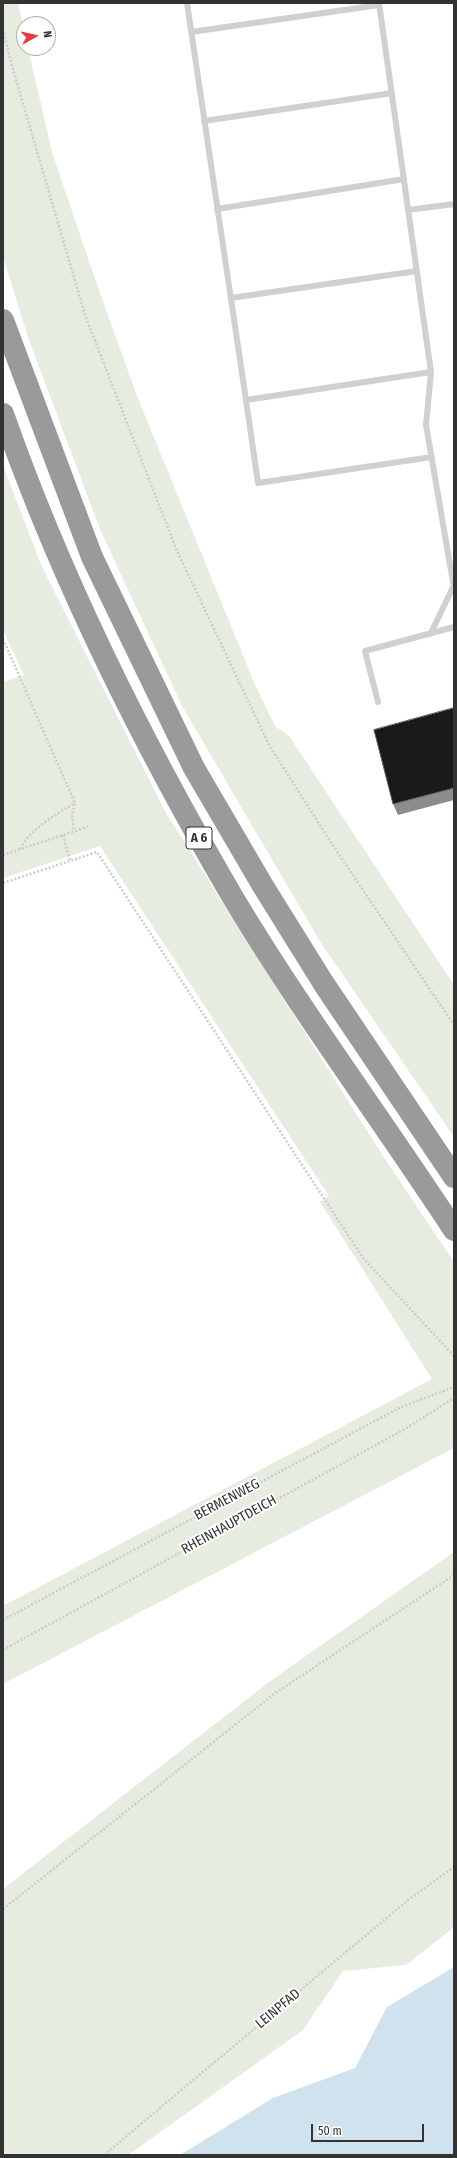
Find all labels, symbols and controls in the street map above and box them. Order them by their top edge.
north arrow [16,16,56,56]
text: N [40,30,54,39]
road number: A 6 [186,827,212,849]
street label: BERMENWEG [191,1476,263,1524]
street label: RHEINHAUPTDEICH [178,1492,280,1558]
street label: LEINPFAD [252,1985,304,2033]
scale bar [313,2116,426,2142]
text: 50 m [318,2124,342,2138]

